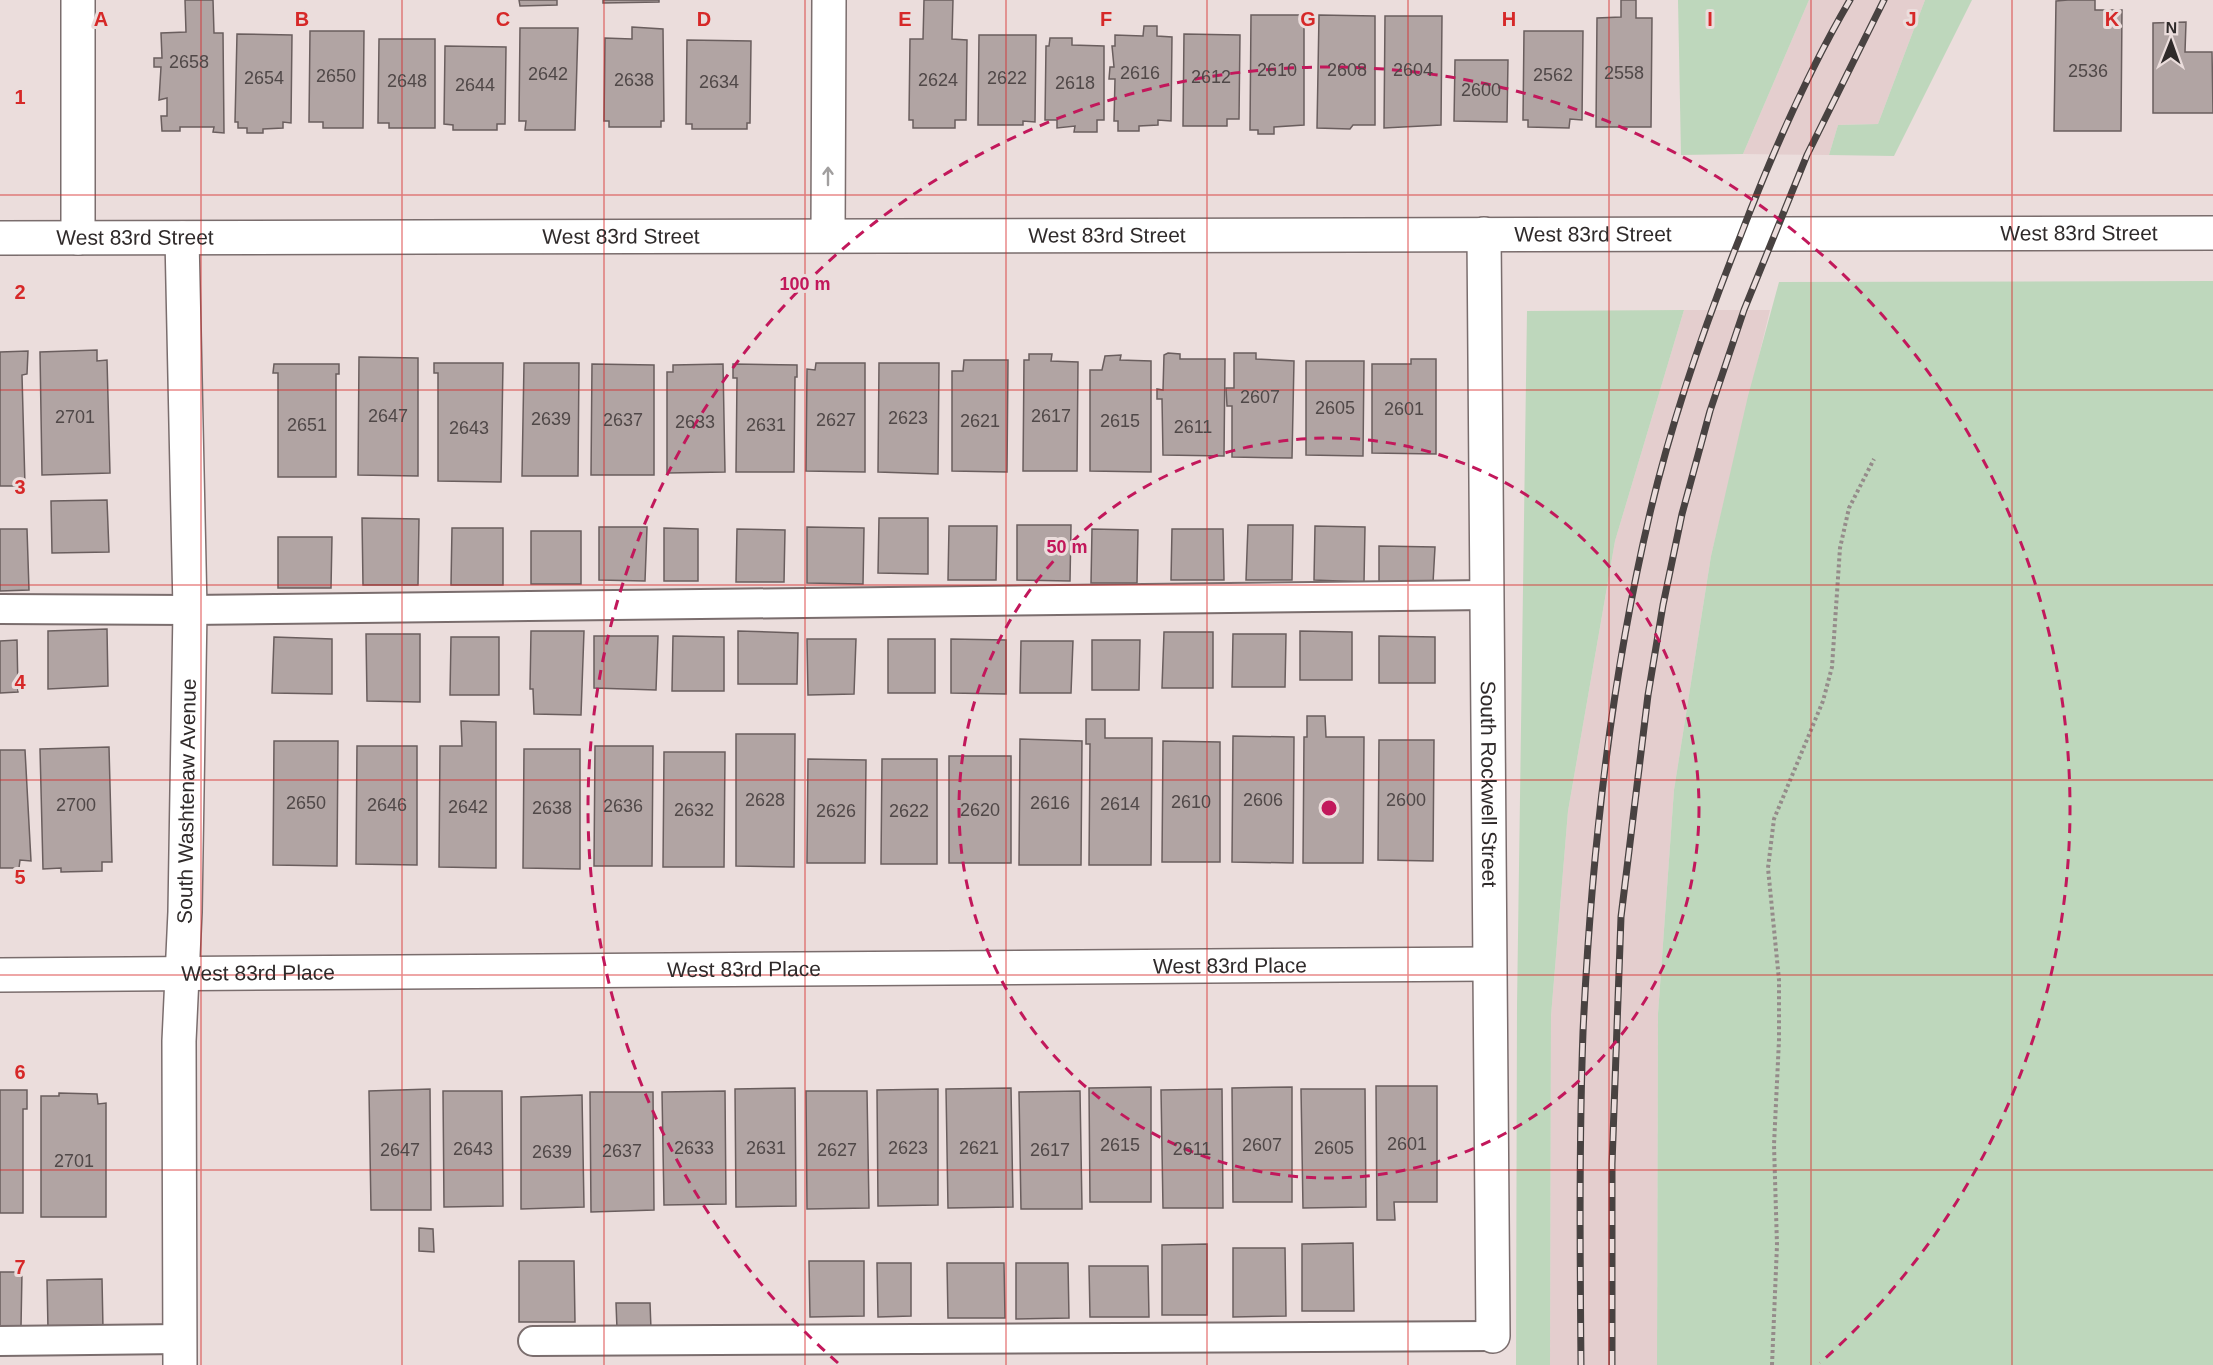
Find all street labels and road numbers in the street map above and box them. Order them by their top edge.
street label: West 83rd Street [2000,221,2158,244]
street label: West 83rd Street [1514,222,1672,246]
street label: West 83rd Street [1028,223,1186,247]
street label: West 83rd Street [542,224,700,248]
street label: West 83rd Street [56,226,214,249]
street label: South Washtenaw Avenue [172,678,200,924]
street label: South Rockwell Street [1477,681,1501,888]
street label: West 83rd Place [1153,953,1307,977]
street label: West 83rd Place [667,957,821,981]
street label: West 83rd Place [181,961,335,985]

